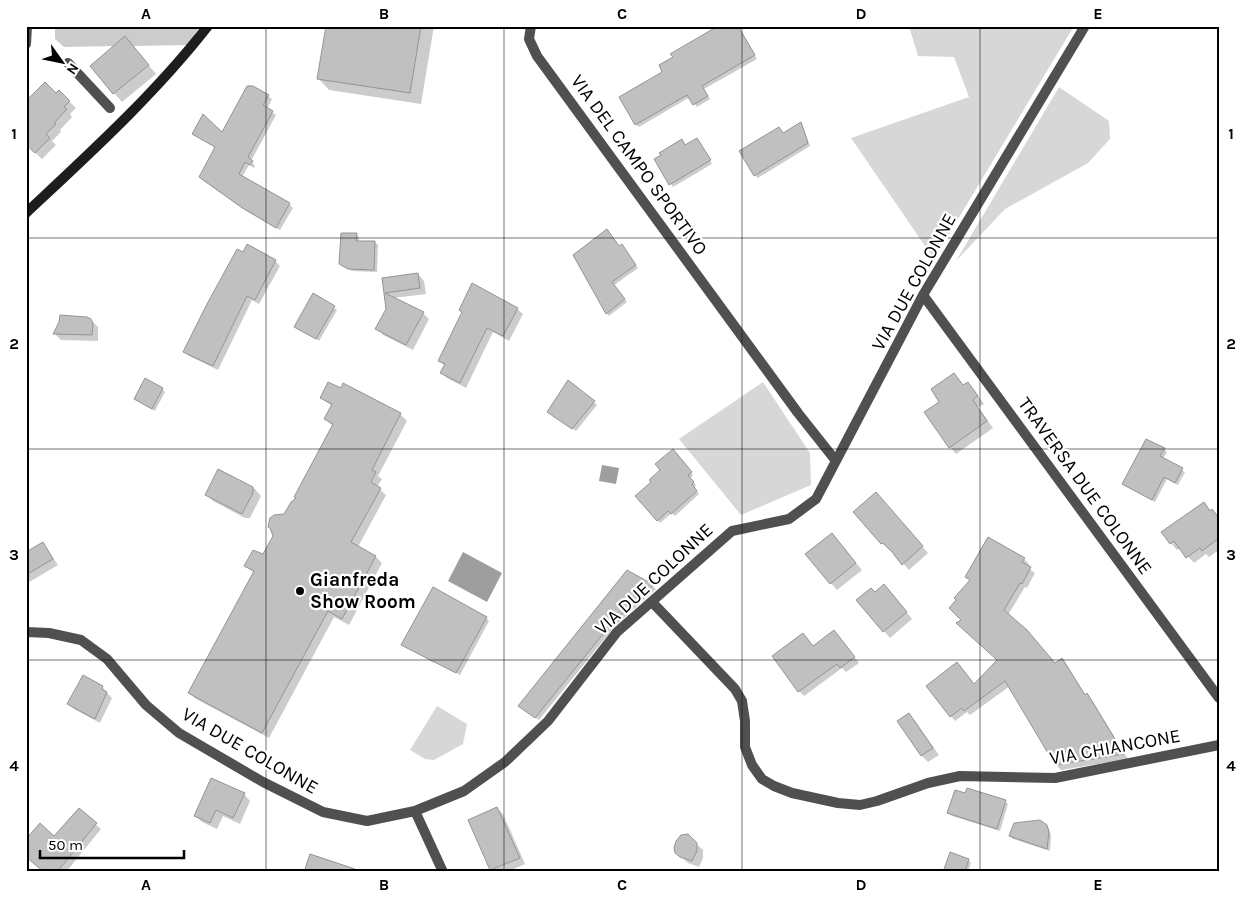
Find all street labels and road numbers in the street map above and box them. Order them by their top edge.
street label: VIA DEL CAMPO SPORTIVO [566,71,712,259]
street label: VIA DUE COLONNE [867,210,961,354]
street label: TRAVERSA DUE COLONNE [1013,393,1157,579]
street label: VIA DUE COLONNE [590,519,718,639]
street label: VIA DUE COLONNE [178,703,322,799]
street label: VIA CHIANCONE [1048,725,1182,769]

